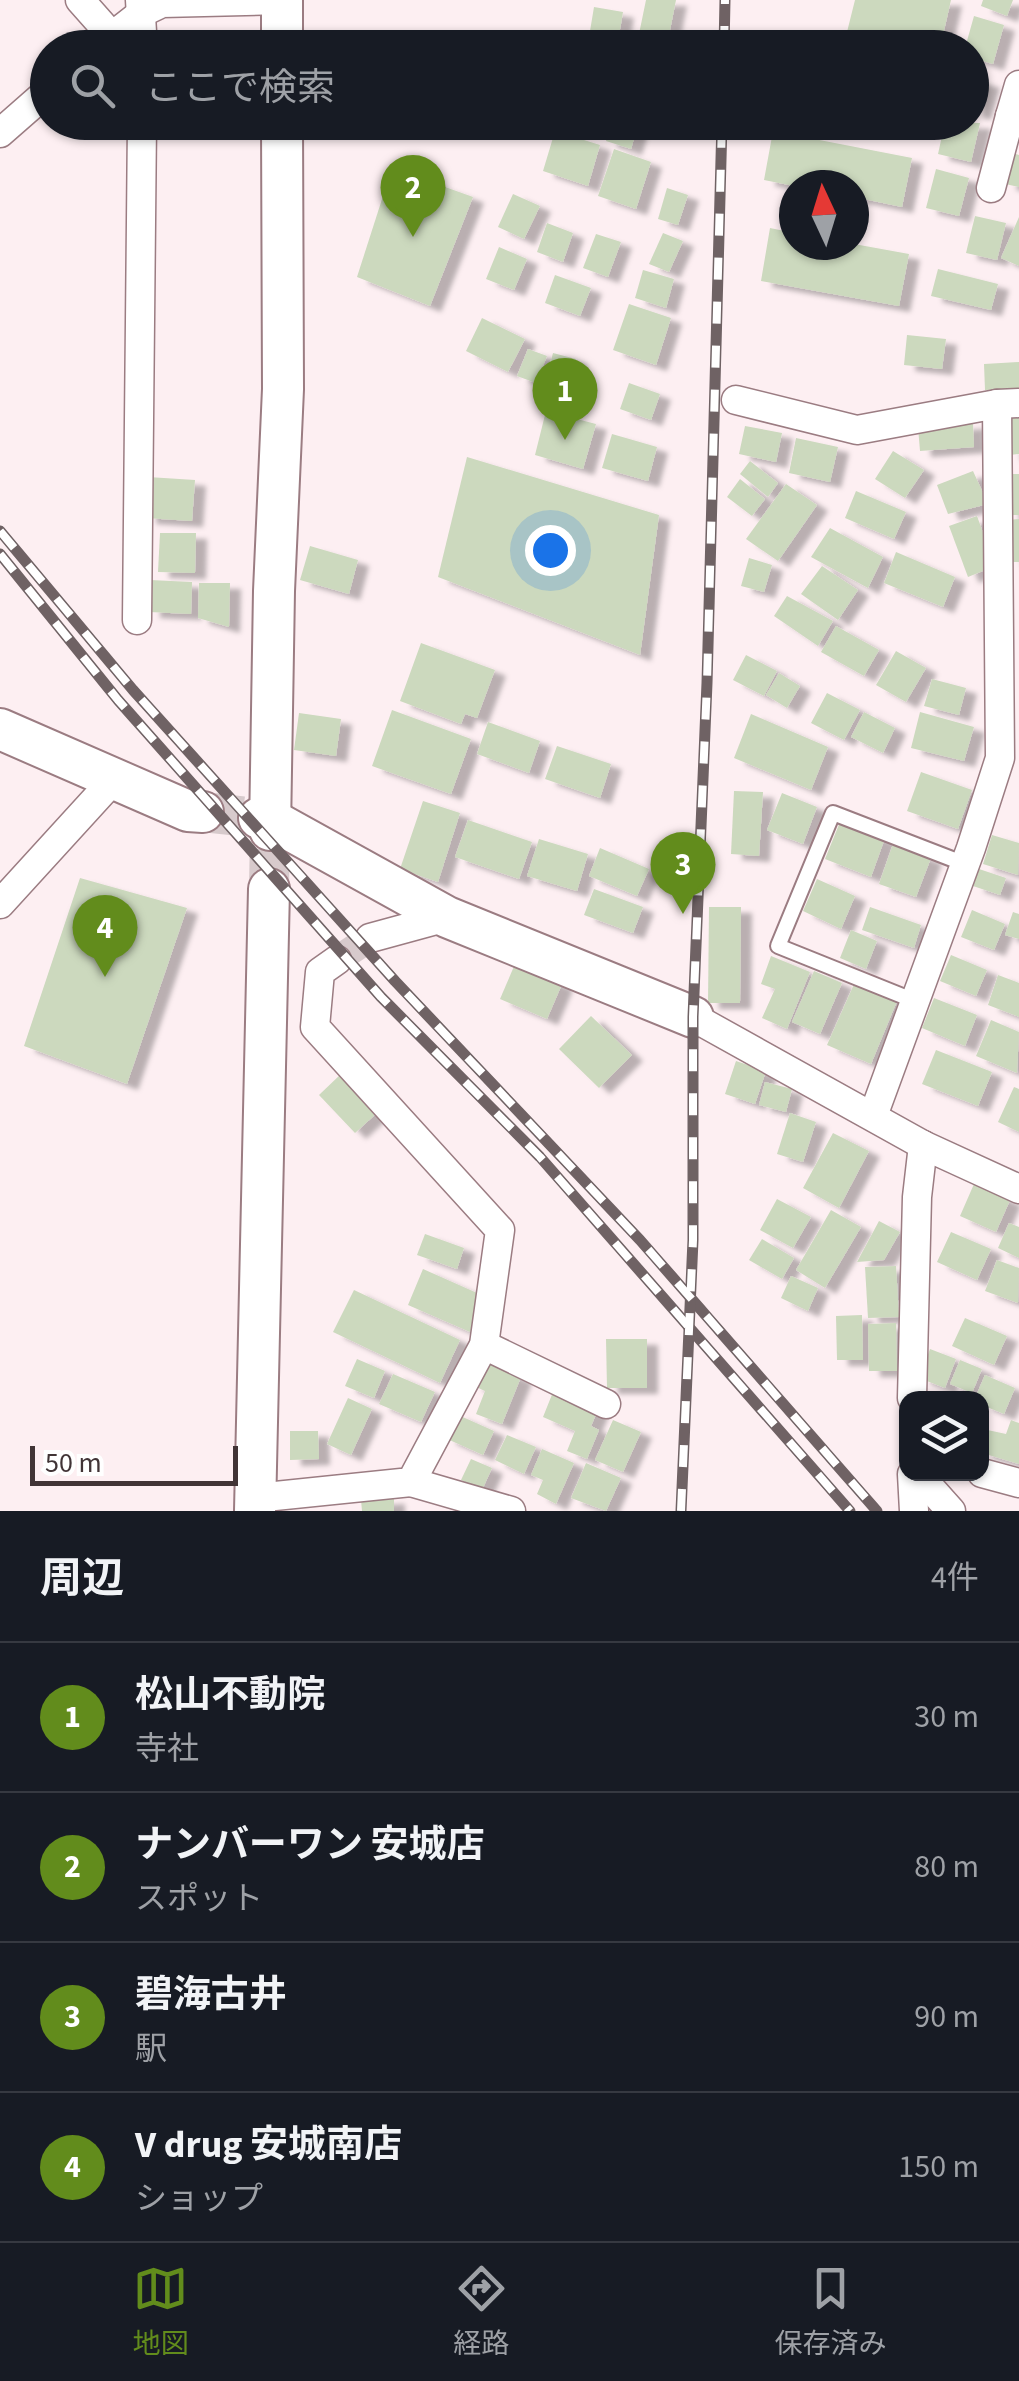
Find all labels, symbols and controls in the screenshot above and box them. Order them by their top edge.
search box [30,30,989,140]
icon: search [65,58,120,113]
text: ここで検索 [145,61,335,115]
pin: 2 [380,154,446,237]
north arrow [779,170,869,260]
pin: 1 [532,358,598,440]
your location [525,525,576,576]
pin: 3 [650,832,716,914]
pin: 4 [72,894,138,977]
map controls [899,1391,989,1481]
button: layers [899,1391,989,1481]
scale bar [30,1441,238,1486]
text: 50 m [45,1443,102,1483]
text: 周辺 [40,1549,124,1609]
text: 4件 [931,1555,979,1601]
text: 松山不動院 [135,1668,325,1722]
text: 1 [64,1694,81,1740]
text: 30 m [914,1694,979,1740]
text: 寺社 [135,1726,199,1772]
text: ナンバーワン 安城店 [135,1818,485,1872]
text: 2 [64,1844,81,1890]
text: 80 m [914,1844,979,1890]
text: スポット [135,1876,263,1922]
text: 碧海古井 [135,1968,287,2022]
text: 3 [64,1994,81,2040]
text: 90 m [914,1994,979,2040]
text: 駅 [135,2026,167,2072]
text: V drug 安城南店 [135,2118,402,2172]
text: 4 [64,2144,81,2190]
text: 150 m [898,2144,979,2190]
text: ショップ [135,2176,263,2222]
tab: 地図 [132,2261,189,2364]
tab: 経路 [453,2261,510,2364]
tab: 保存済み [774,2261,887,2364]

